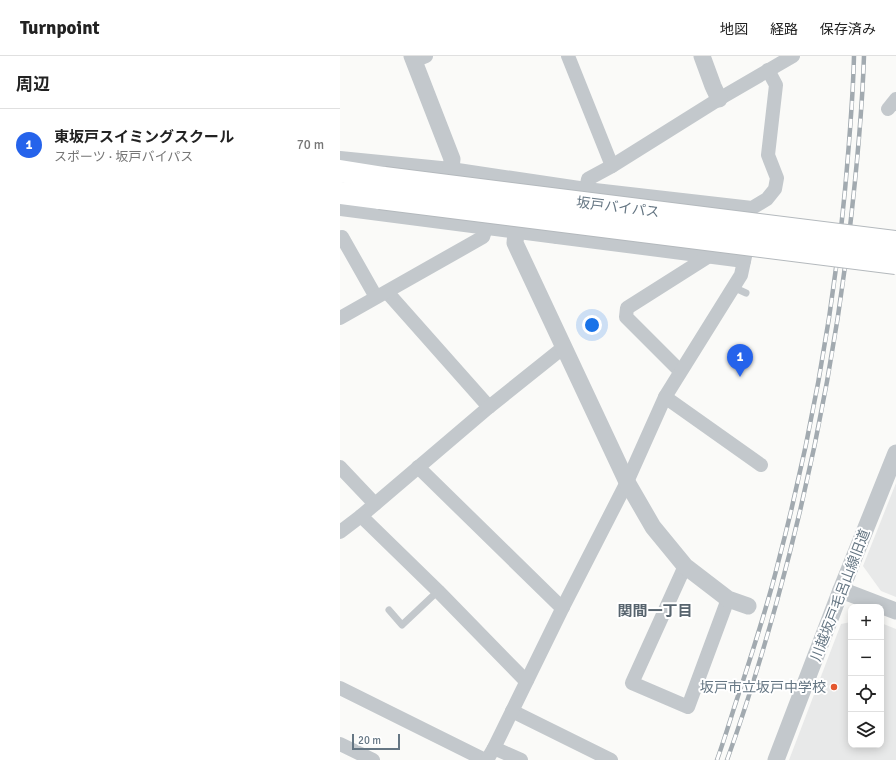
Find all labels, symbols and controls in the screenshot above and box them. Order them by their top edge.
text: Turnpoint [20,16,100,40]
text: 地図 [720,21,748,38]
text: 経路 [770,21,798,38]
text: 保存済み [820,21,876,38]
text: 周辺 [16,74,50,95]
text: 東坂戸スイミングスクール [54,128,234,146]
text: 1 [25,137,33,153]
text: 70 m [297,137,324,153]
text: スポーツ · 坂戸バイパス [54,149,193,165]
street label: 坂戸バイパス [575,194,661,221]
your location [582,315,602,335]
pin: 1 [727,344,753,377]
street label: 川越坂戸毛呂山線旧道 [807,527,873,664]
district label: 関間一丁目 [617,602,693,620]
map controls [848,604,884,748]
button: + [848,604,884,640]
button: − [848,640,884,676]
button: locate [848,676,884,712]
place label: 坂戸市立坂戸中学校 [700,679,826,696]
marker: 坂戸市立坂戸中学校 [829,682,839,692]
button: layers [848,712,884,748]
scale bar [352,732,400,751]
text: 20 m [358,734,381,747]

